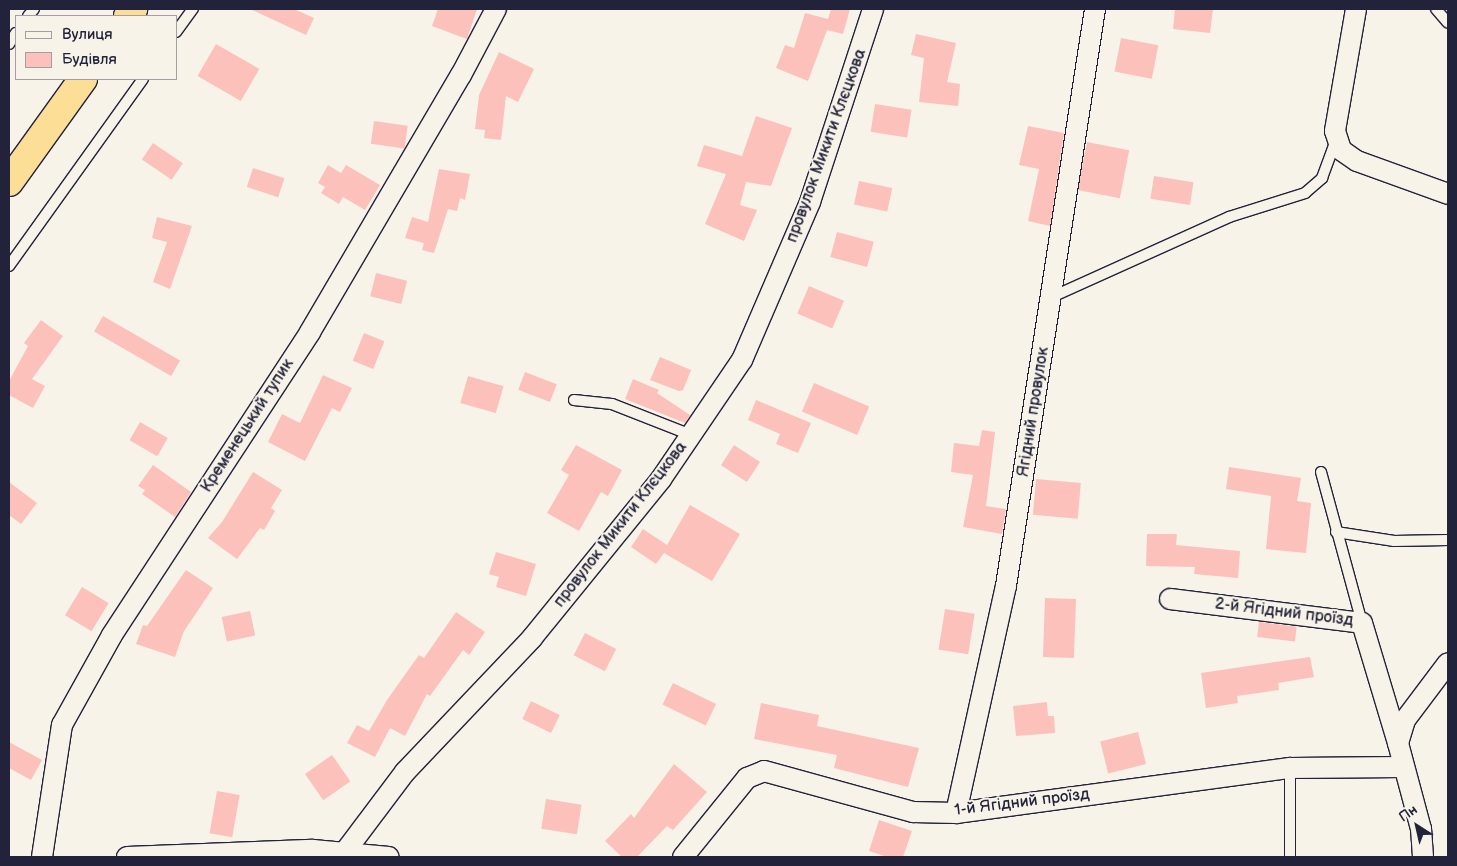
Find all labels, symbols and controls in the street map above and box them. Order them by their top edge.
legend [15,15,178,80]
text: Вулиця [62,25,113,44]
street label: провулок Микити Клєцкова [783,47,871,245]
text: Будівля [62,50,117,69]
street label: Ягідний провулок [1014,346,1054,478]
street label: Кременецький тупик [198,356,298,496]
street label: провулок Микити Клєцкова [550,438,692,612]
street label: 2-й Ягідний проїзд [1214,595,1354,631]
street label: 1-й Ягідний проїзд [953,785,1091,821]
north arrow [1392,801,1442,851]
text: Пн [1396,801,1421,826]

